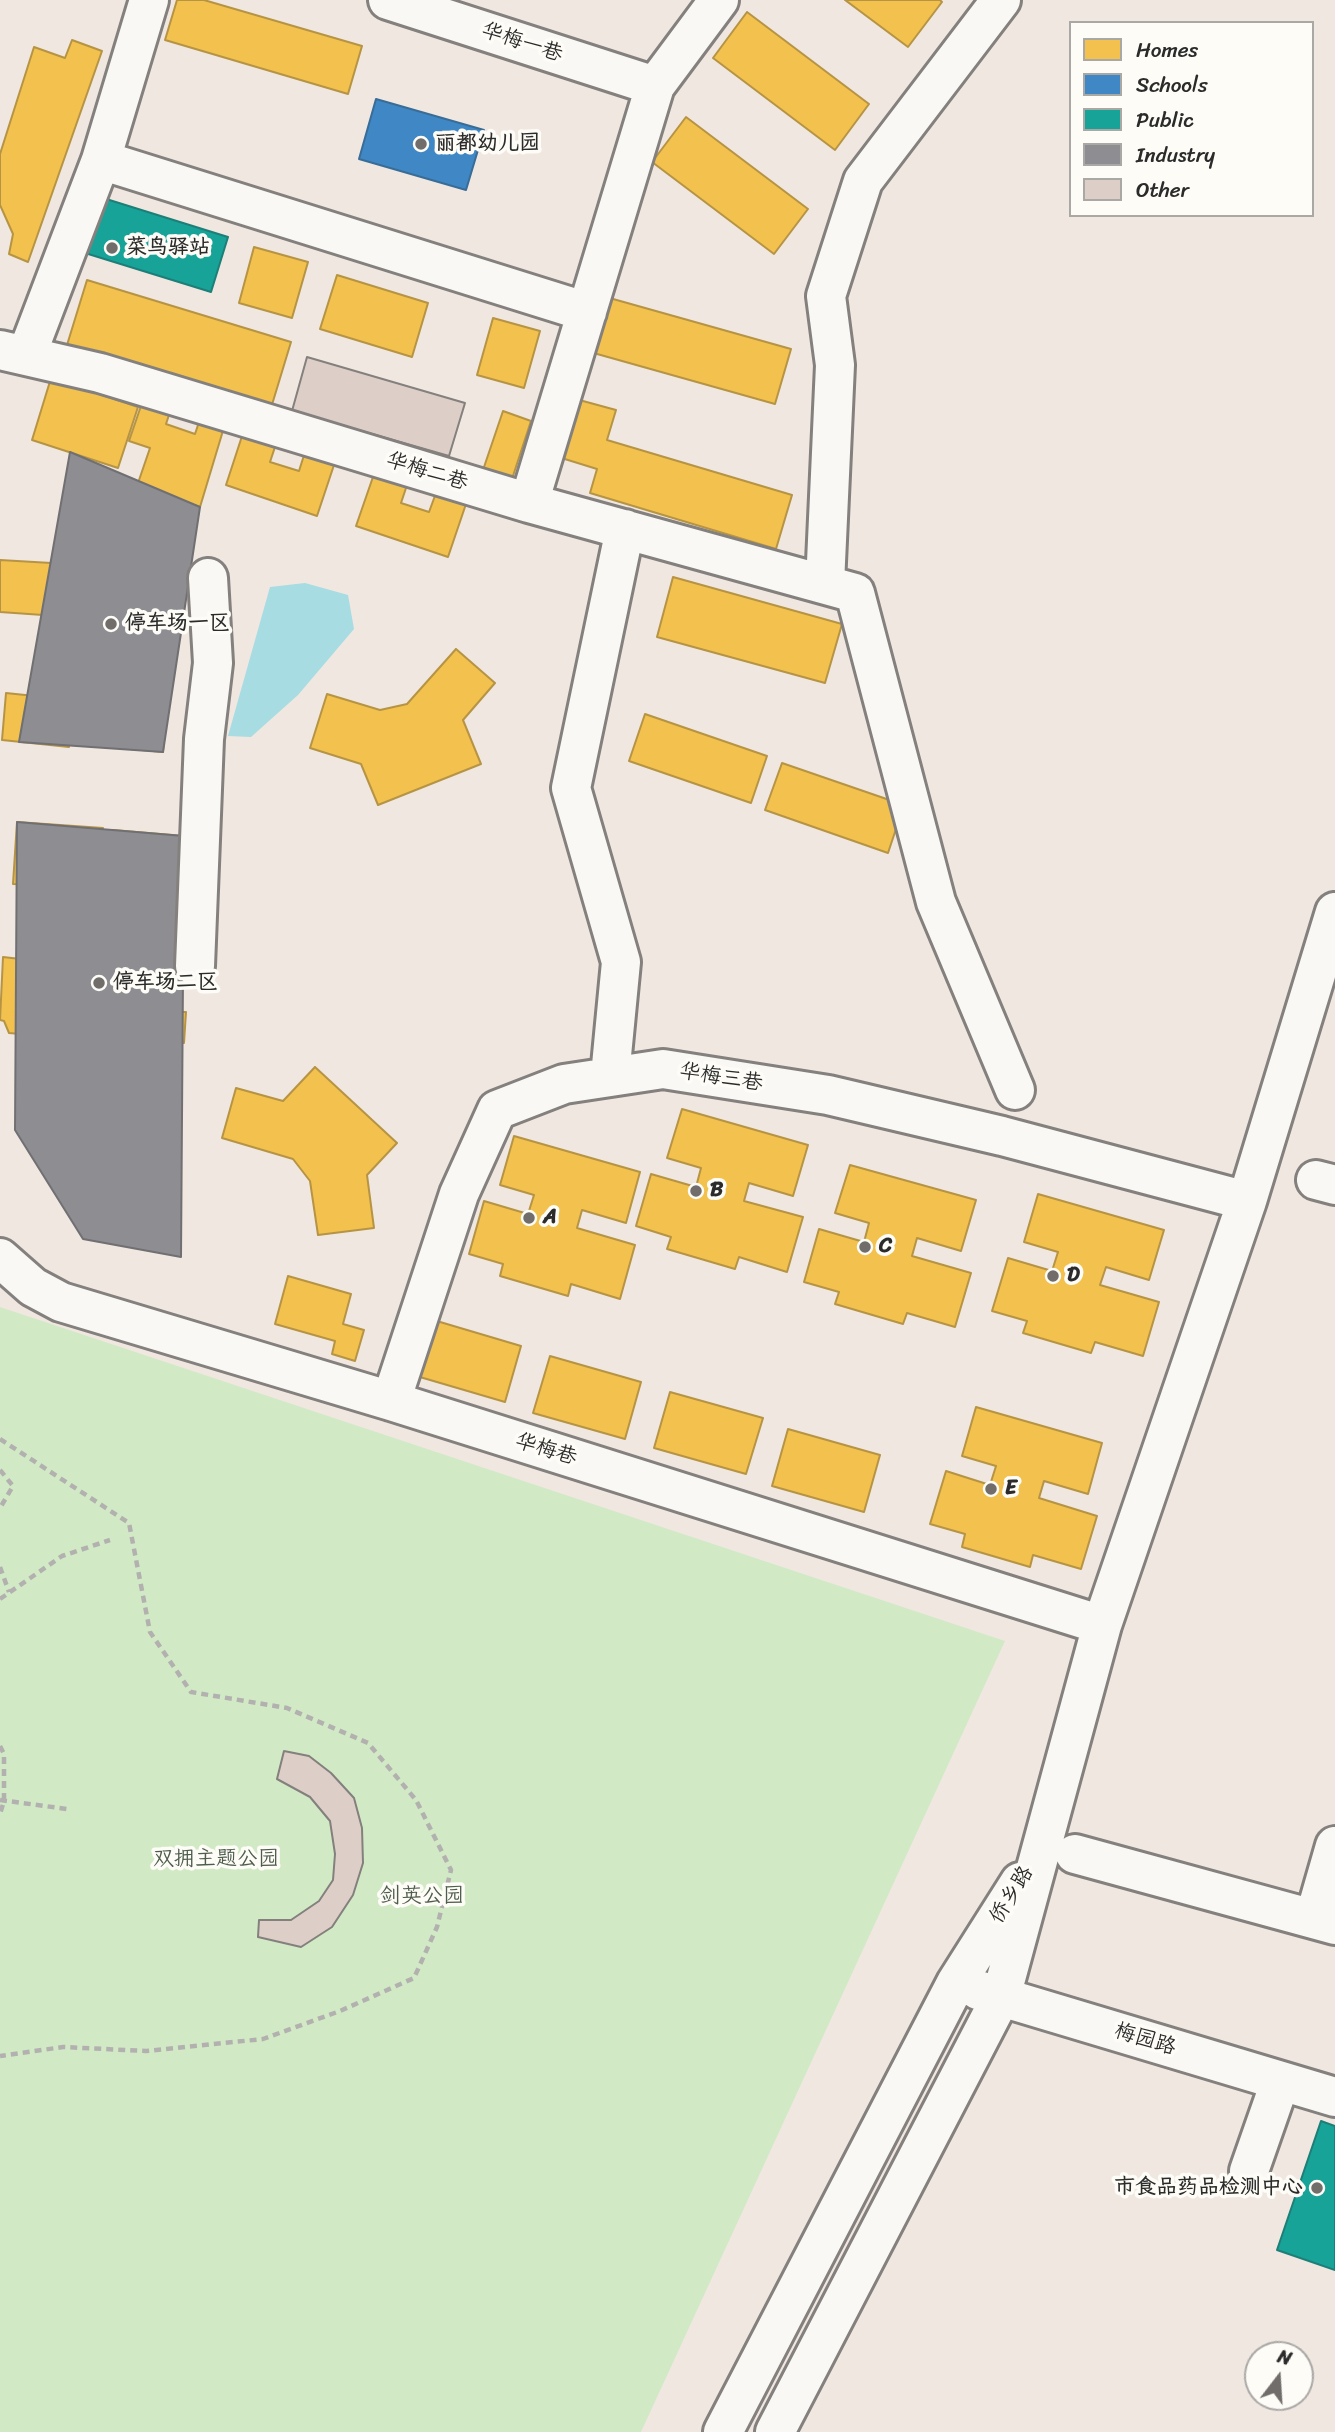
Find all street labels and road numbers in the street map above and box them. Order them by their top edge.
street label: 华梅一巷 [478,18,566,68]
street label: 华梅二巷 [383,448,471,496]
street label: 华梅三巷 [678,1059,764,1097]
street label: 华梅巷 [512,1429,580,1471]
street label: 侨乡路 [985,1862,1039,1928]
street label: 梅园路 [1111,2019,1179,2061]

